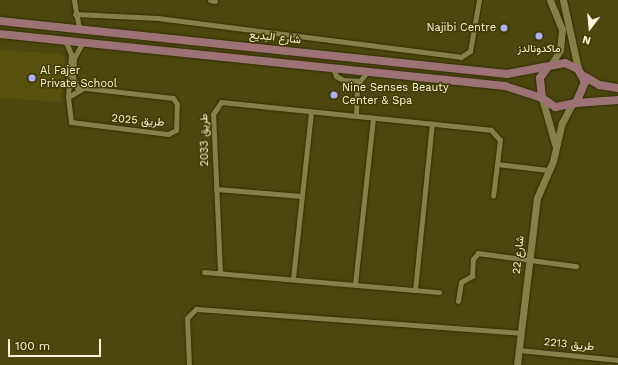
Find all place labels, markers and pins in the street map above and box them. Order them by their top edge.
place label: Najibi Centre [426,21,496,35]
marker: Najibi Centre [499,23,509,33]
marker: ماكدونالدز [534,31,544,41]
place label: ماكدونالدز [517,42,561,56]
place label: Al Fajer Private School [40,65,117,91]
marker: Al Fajer Private School [27,73,37,83]
place label: Nine Senses Beauty Center & Spa [342,82,449,108]
marker: Nine Senses Beauty Center & Spa [329,90,339,100]

